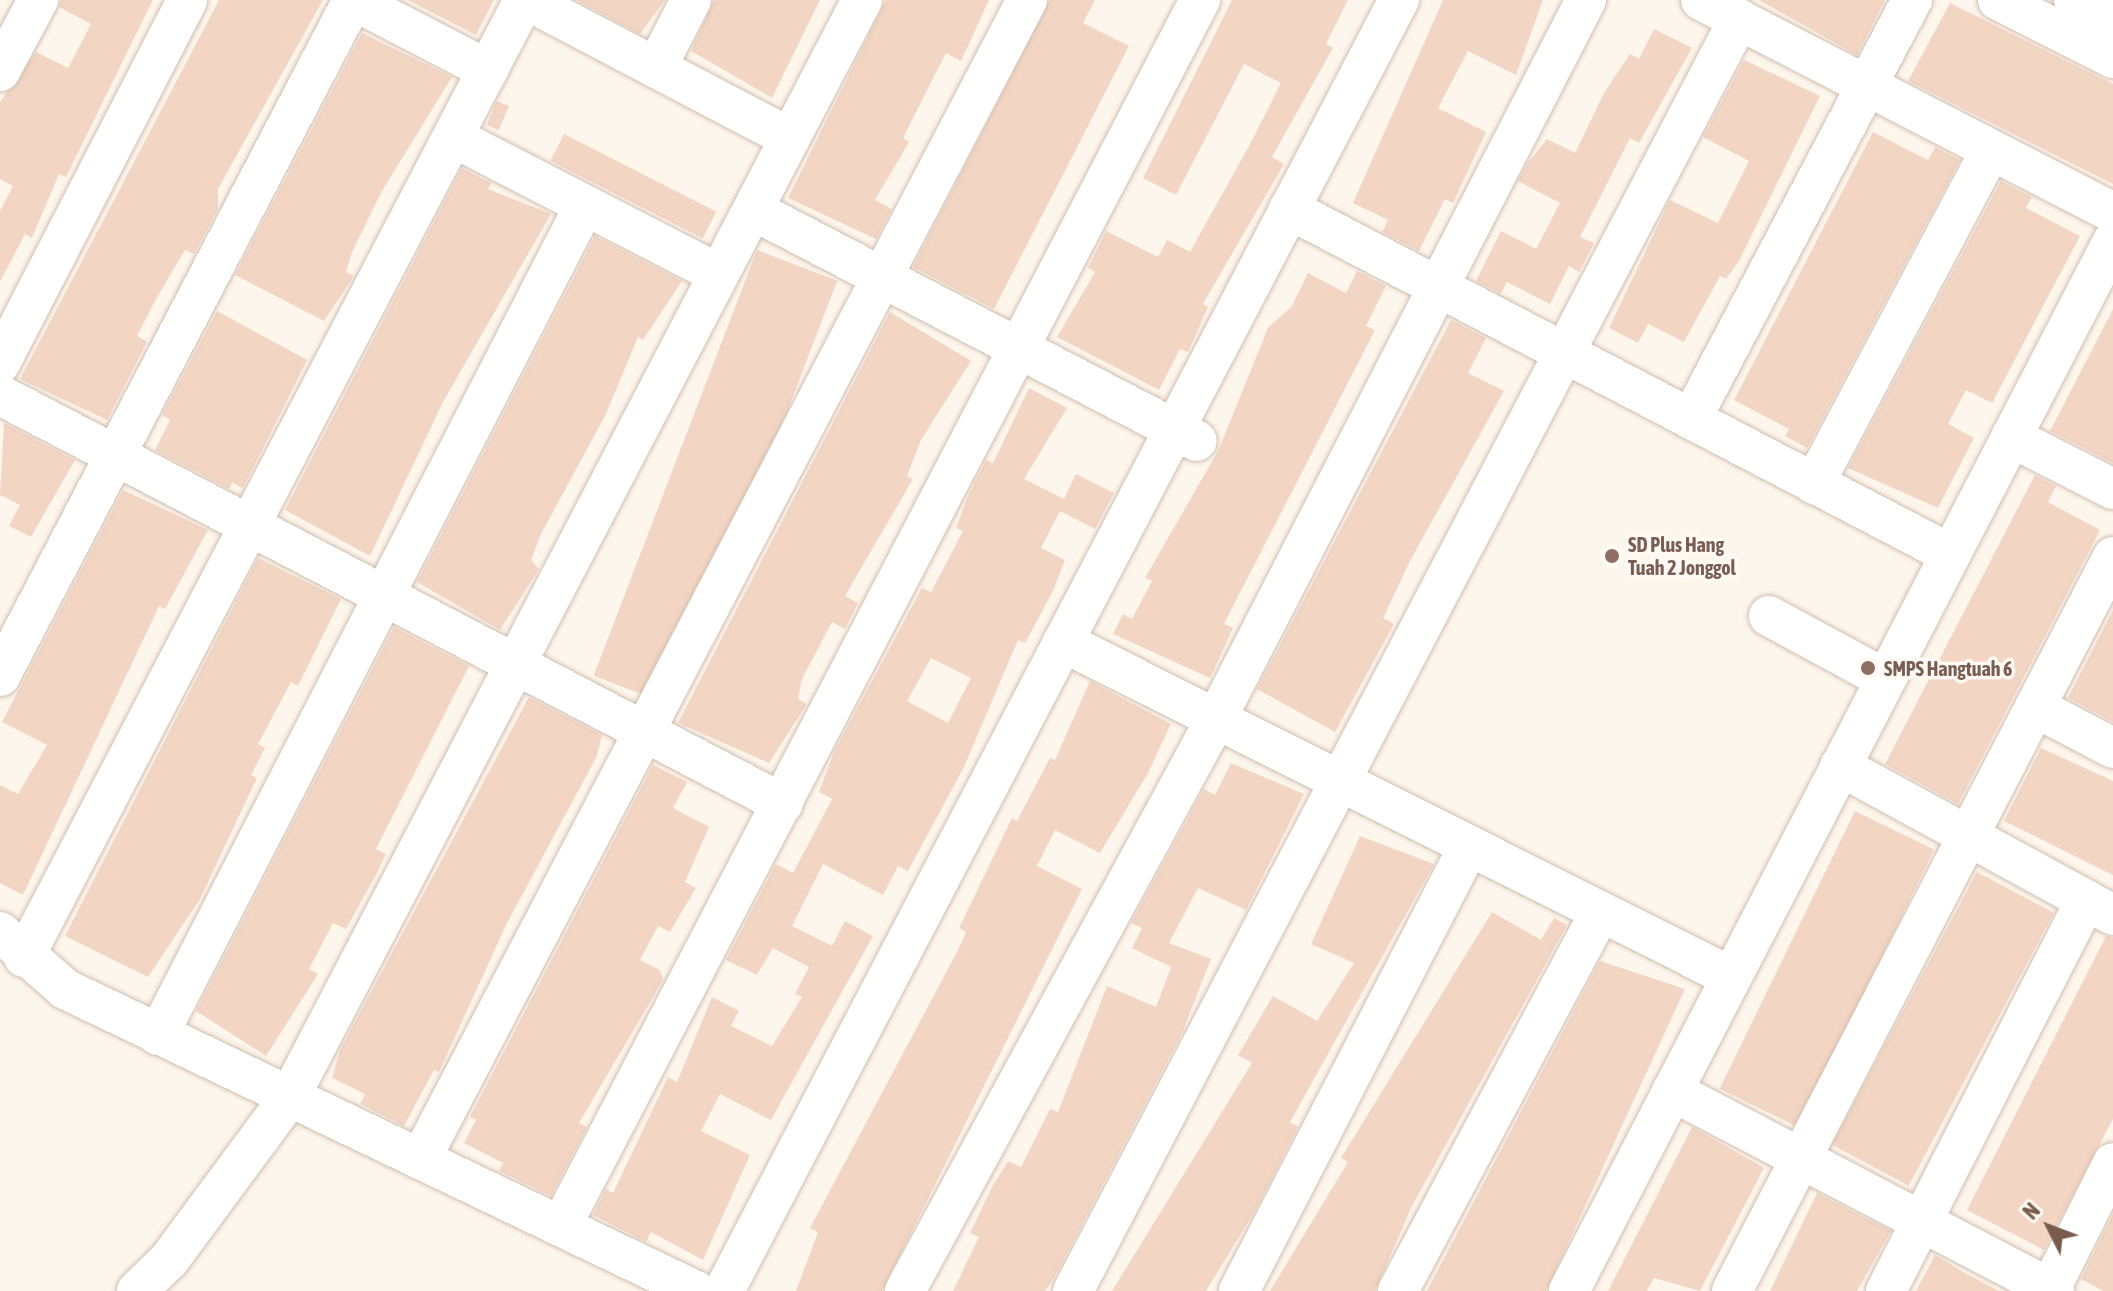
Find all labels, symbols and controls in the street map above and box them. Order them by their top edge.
place label: SD Plus Hang Tuah 2 Jonggol [1628,532,1736,579]
marker: SD Plus Hang Tuah 2 Jonggol [1603,547,1621,565]
place label: SMPS Hangtuah 6 [1884,656,2013,680]
marker: SMPS Hangtuah 6 [1859,659,1877,677]
north arrow [2009,1187,2089,1267]
text: N [2017,1197,2045,1224]

